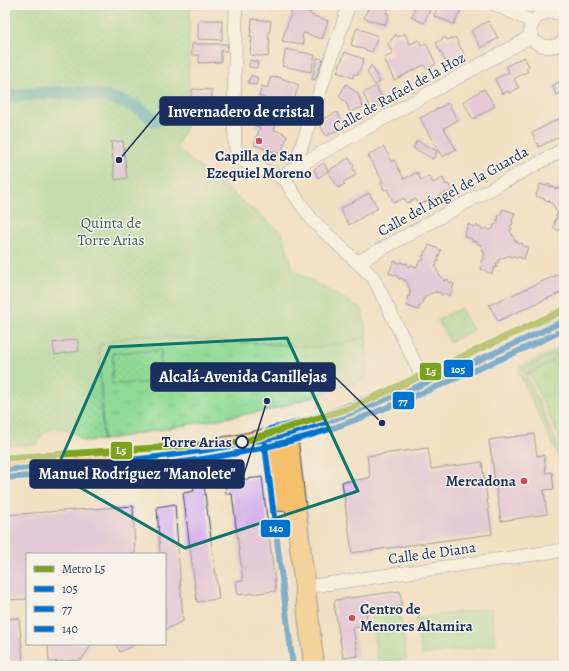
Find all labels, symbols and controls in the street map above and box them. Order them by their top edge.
street label: Calle de Rafael de la Hoz [329,47,469,137]
callout: Invernadero de cristal [160,97,323,125]
text: Invernadero de cristal [168,101,315,123]
marker: Capilla de San Ezequiel Moreno [254,136,264,146]
street label: Calle del Ángel de la Guarda [374,141,532,241]
place label: Capilla de San Ezequiel Moreno [206,146,312,183]
park label: Quinta de Torre Arias [77,213,145,250]
line badge: 105 [443,359,474,378]
line badge: L5 [419,362,442,381]
text: 105 [451,362,465,377]
callout: Alcalá-Avenida Canillejas [151,363,335,391]
text: L5 [426,364,437,379]
text: Alcalá-Avenida Canillejas [158,366,327,388]
line badge: 77 [392,391,415,410]
text: 77 [398,394,408,409]
place label: Torre Arias [162,432,232,452]
marker: Torre Arias [235,435,249,449]
line badge: L5 [110,441,133,460]
text: L5 [116,443,127,458]
callout: Manuel Rodríguez "Manolete" [30,460,244,488]
text: Manuel Rodríguez "Manolete" [38,463,236,485]
place label: Mercadona [446,471,517,491]
marker: Mercadona [519,476,529,486]
line badge: 140 [260,519,291,538]
text: 140 [269,521,284,536]
street label: Calle de Diana [387,537,477,569]
legend [26,553,166,645]
text: Metro L5 [62,561,105,577]
text: 105 [62,581,78,597]
place label: Centro de Menores Altamira [360,599,474,636]
text: 77 [62,601,73,617]
marker: Centro de Menores Altamira [347,613,357,623]
text: 140 [62,621,78,637]

